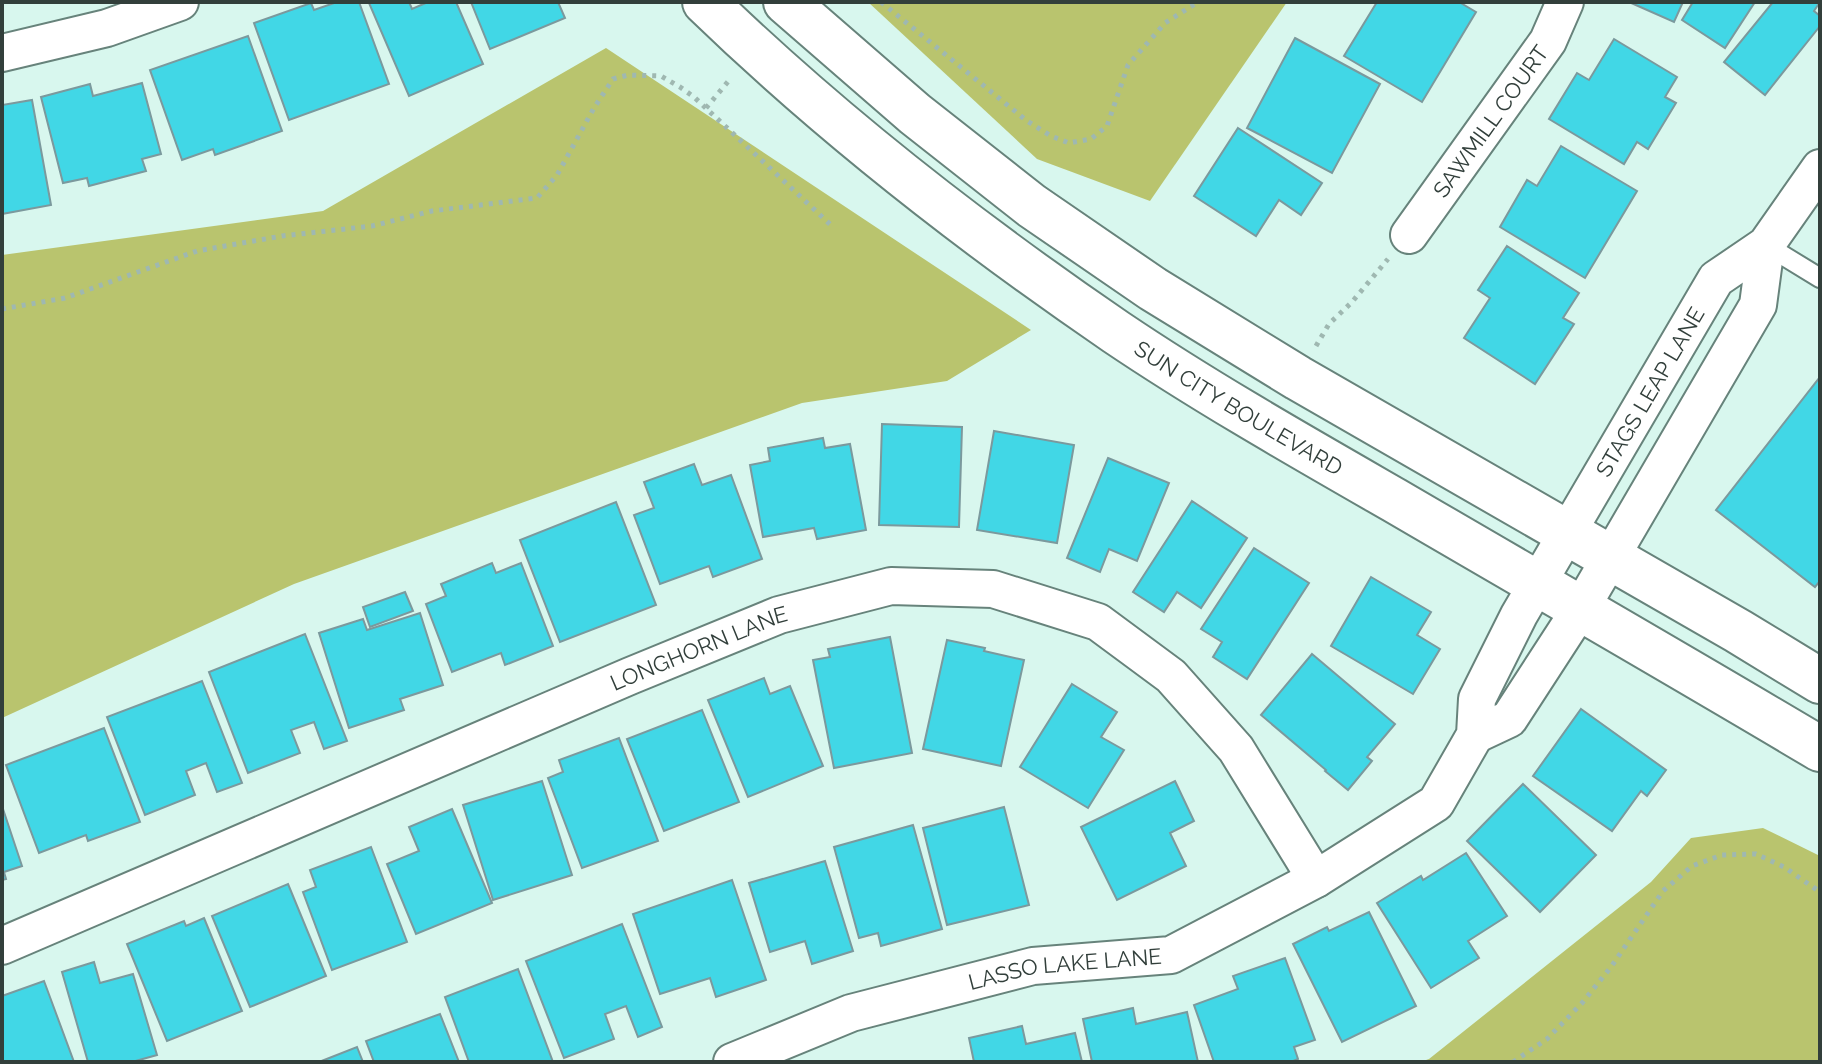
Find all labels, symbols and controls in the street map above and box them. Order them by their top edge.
street label: SAWMILL COURT [1427,40,1554,202]
street label: STAGS LEAP LANE [1590,302,1710,481]
street label: SUN CITY BOULEVARD [1130,335,1347,481]
street label: LONGHORN LANE [606,600,790,696]
street label: LASSO LAKE LANE [966,943,1163,995]

